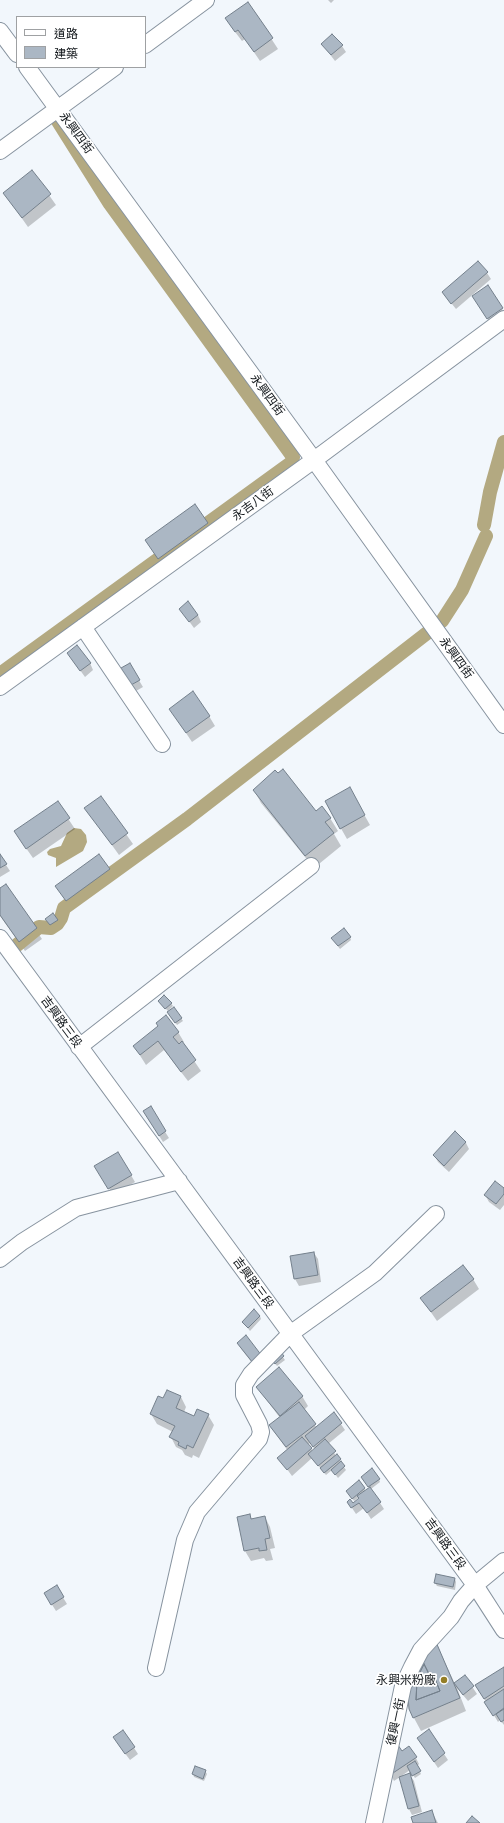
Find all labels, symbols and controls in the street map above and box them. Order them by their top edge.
legend [16,16,146,68]
text: 道路 [54,28,78,40]
text: 建築 [54,48,78,60]
street label: 永興四街 [56,109,96,157]
street label: 永興四街 [247,371,287,419]
street label: 永吉八街 [229,484,277,524]
street label: 永興四街 [436,634,476,682]
street label: 吉興路三段 [38,993,84,1051]
street label: 吉興路三段 [230,1254,276,1312]
street label: 吉興路三段 [422,1515,468,1573]
place label: 永興米粉廠 [376,1673,436,1687]
marker: 永興米粉廠 [439,1675,449,1685]
street label: 復興一街 [384,1697,408,1747]

